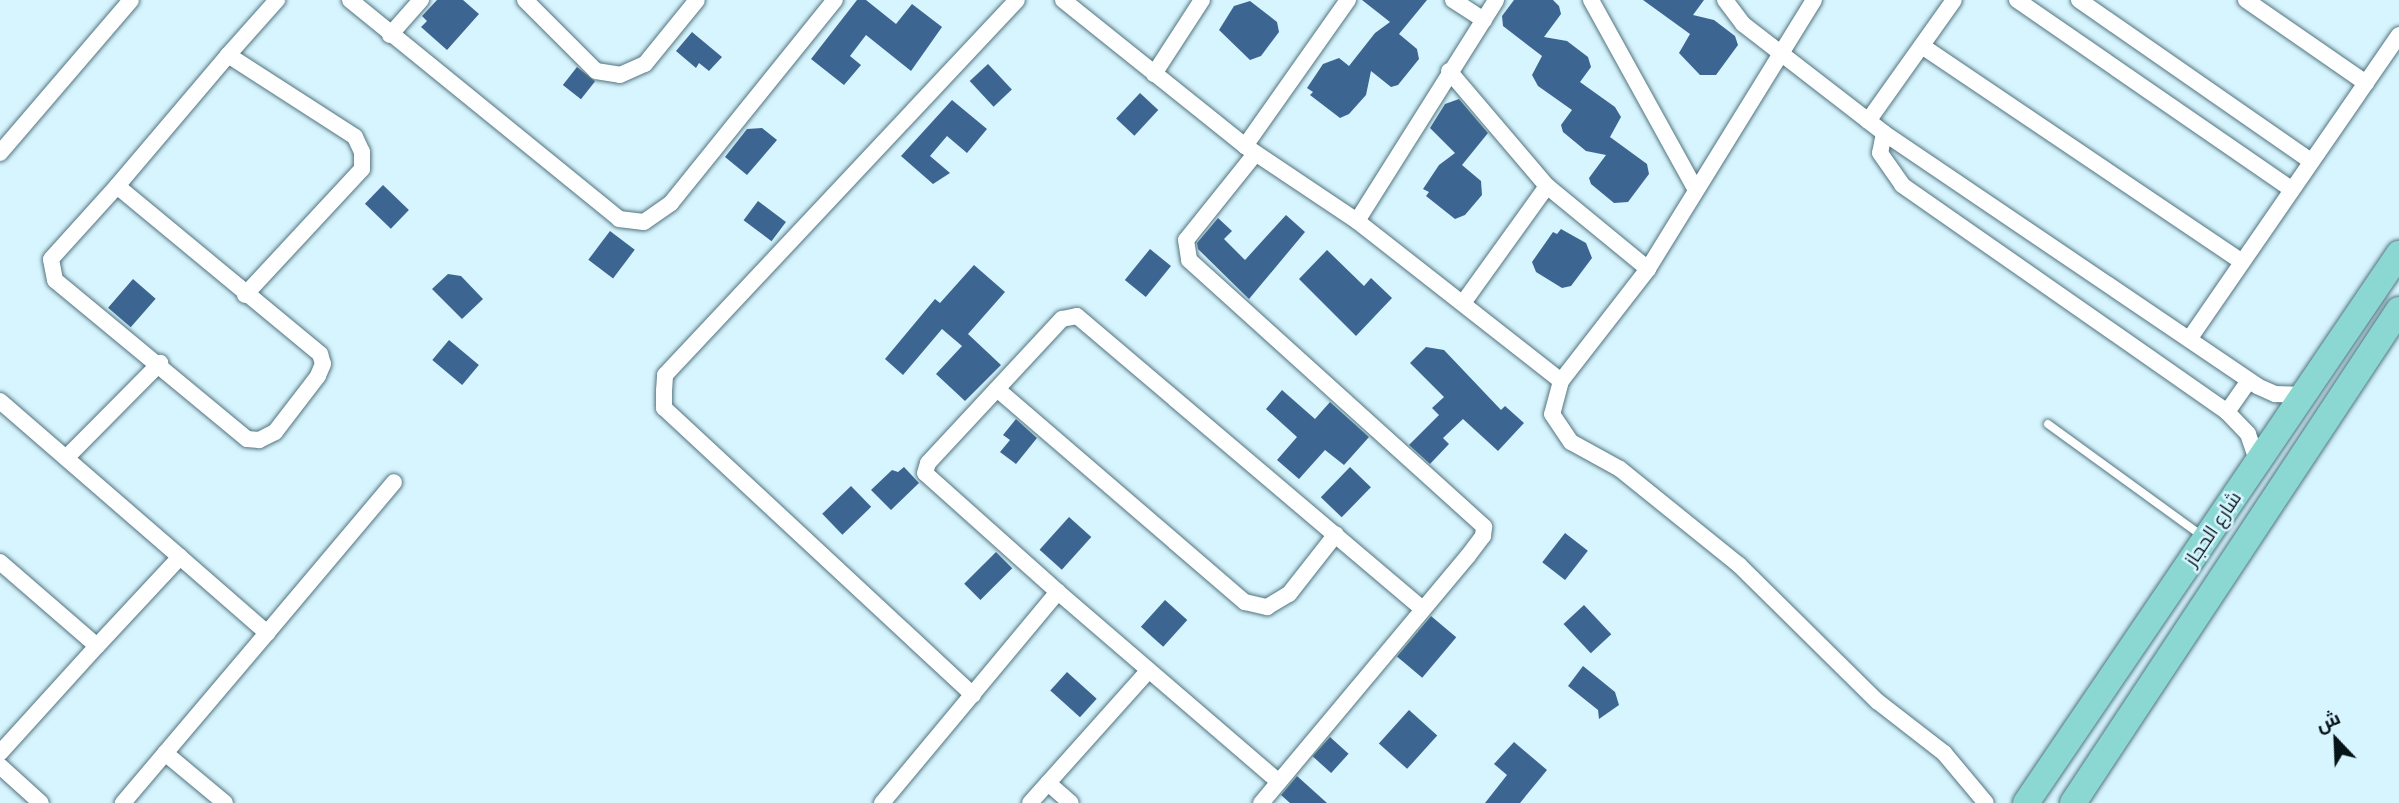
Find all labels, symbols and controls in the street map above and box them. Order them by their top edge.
street label: شارع الحجاز [2180,487,2246,571]
north arrow [2301,705,2371,775]
text: ش [2312,706,2343,736]

